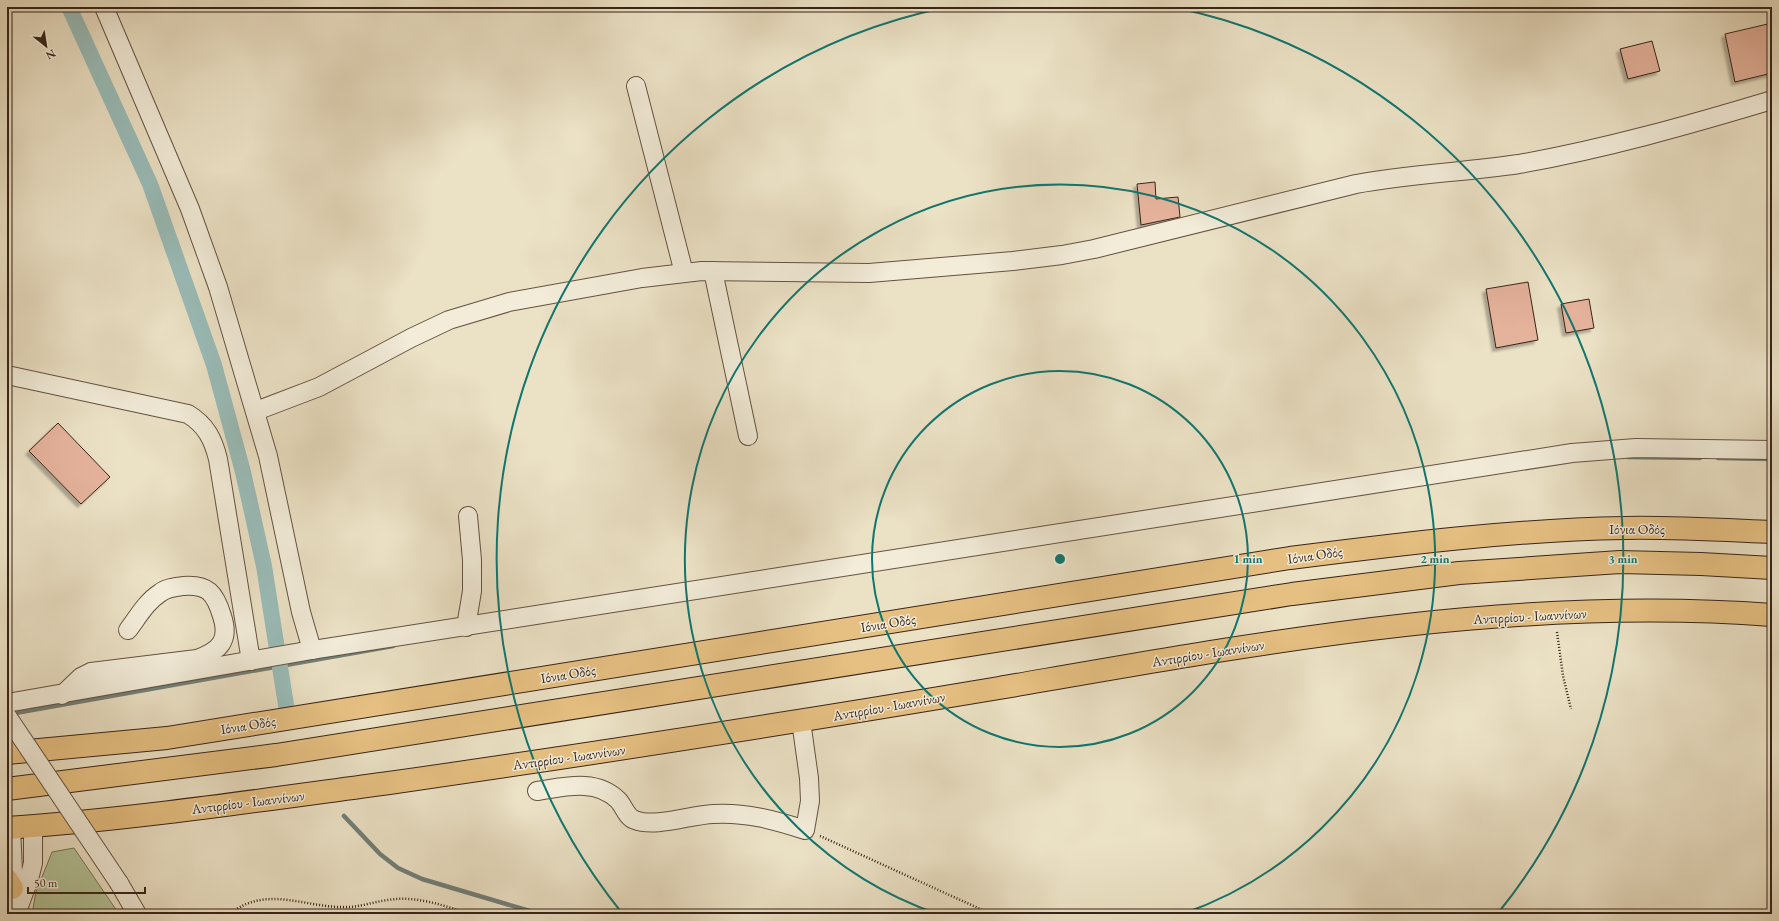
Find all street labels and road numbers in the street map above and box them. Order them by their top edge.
street label: Ιόνια Οδός [1609,520,1665,538]
street label: Ιόνια Οδός [1286,542,1344,568]
street label: Αντιρρίου - Ιωαννίνων [1472,604,1588,628]
street label: Ιόνια Οδός [859,610,917,636]
street label: Αντιρρίου - Ιωαννίνων [1149,635,1266,671]
street label: Ιόνια Οδός [539,661,597,687]
street label: Αντιρρίου - Ιωαννίνων [830,687,947,725]
street label: Ιόνια Οδός [219,712,277,738]
street label: Αντιρρίου - Ιωαννίνων [510,740,627,774]
street label: Αντιρρίου - Ιωαννίνων [190,786,306,818]

